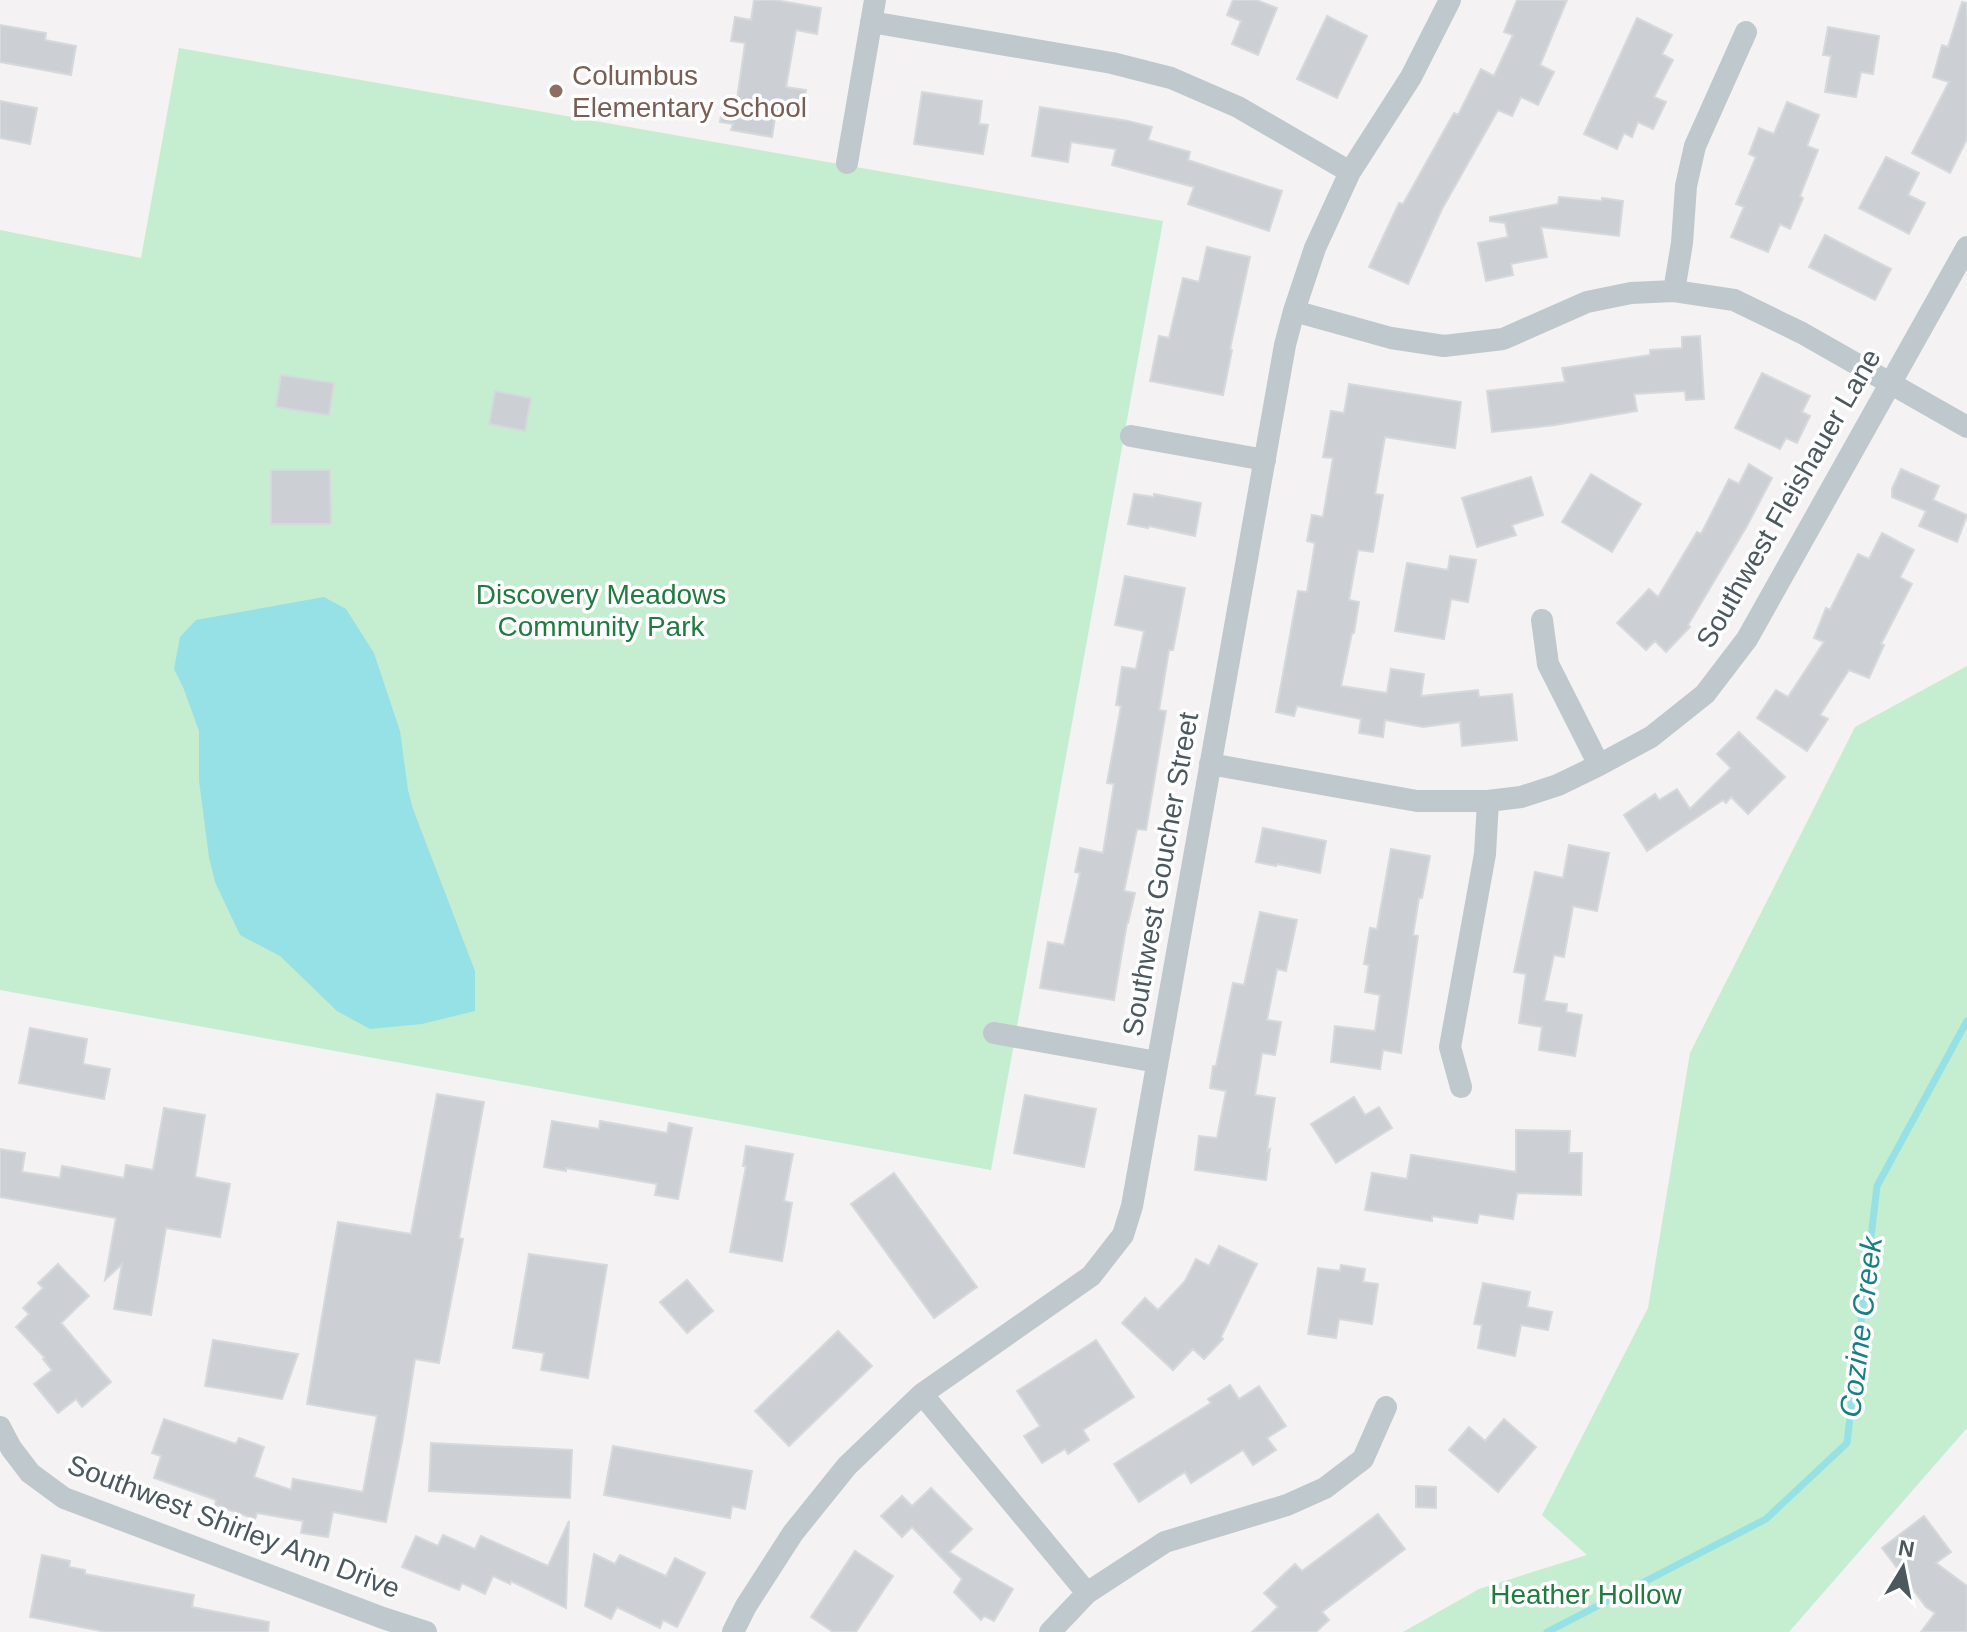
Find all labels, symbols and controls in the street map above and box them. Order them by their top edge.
place label: Columbus Elementary School [572,60,807,123]
marker: Columbus Elementary School [547,82,565,100]
street label: Southwest Fleishauer Lane [1690,344,1887,653]
park label: Discovery Meadows Community Park [476,579,726,642]
street label: Southwest Goucher Street [1117,709,1204,1038]
water label: Cozine Creek [1833,1233,1888,1419]
street label: Southwest Shirley Ann Drive [63,1449,404,1604]
north arrow [1863,1528,1943,1608]
text: N [1896,1535,1916,1562]
park label: Heather Hollow [1490,1579,1682,1610]

